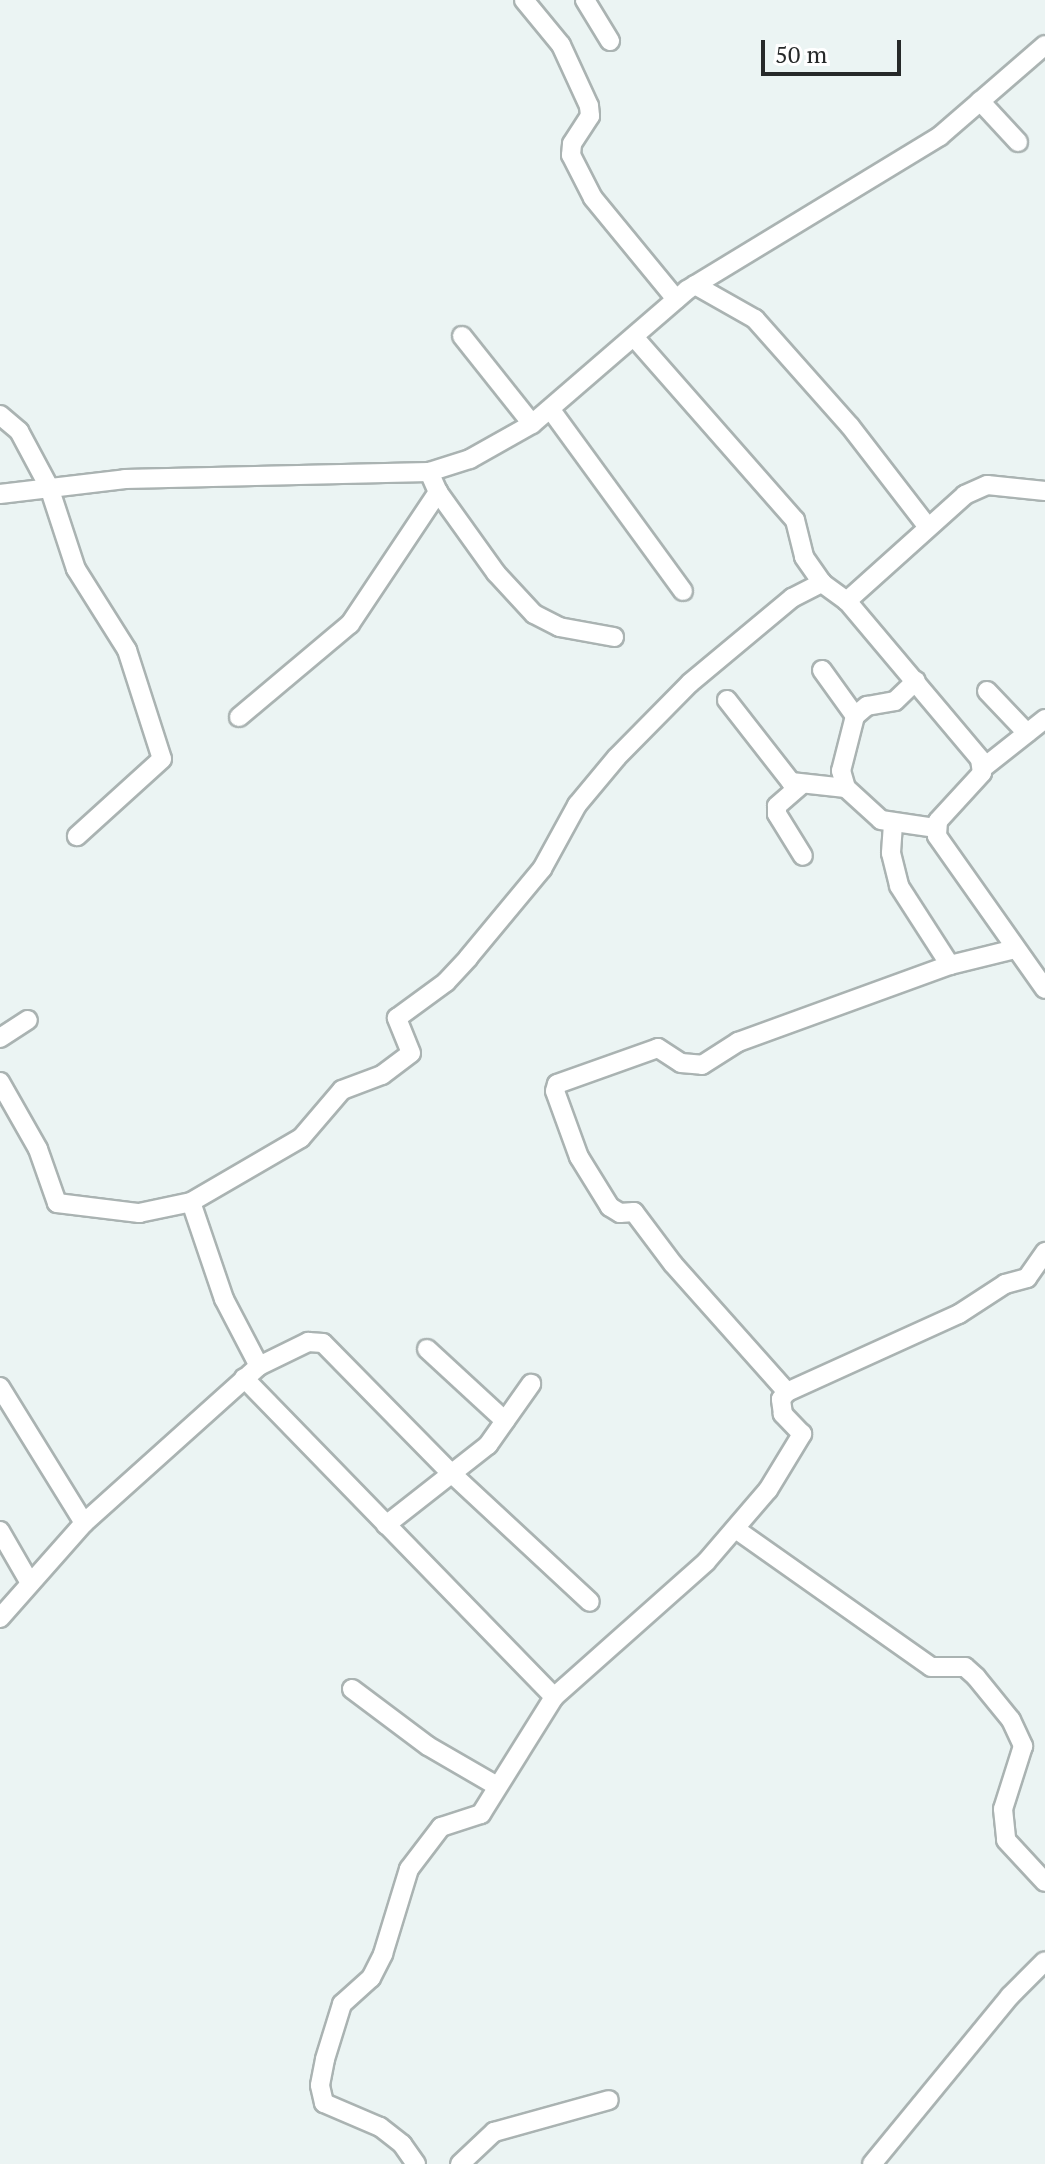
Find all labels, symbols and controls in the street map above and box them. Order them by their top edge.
scale bar [765,24,905,74]
text: 50 m [775,38,827,70]

